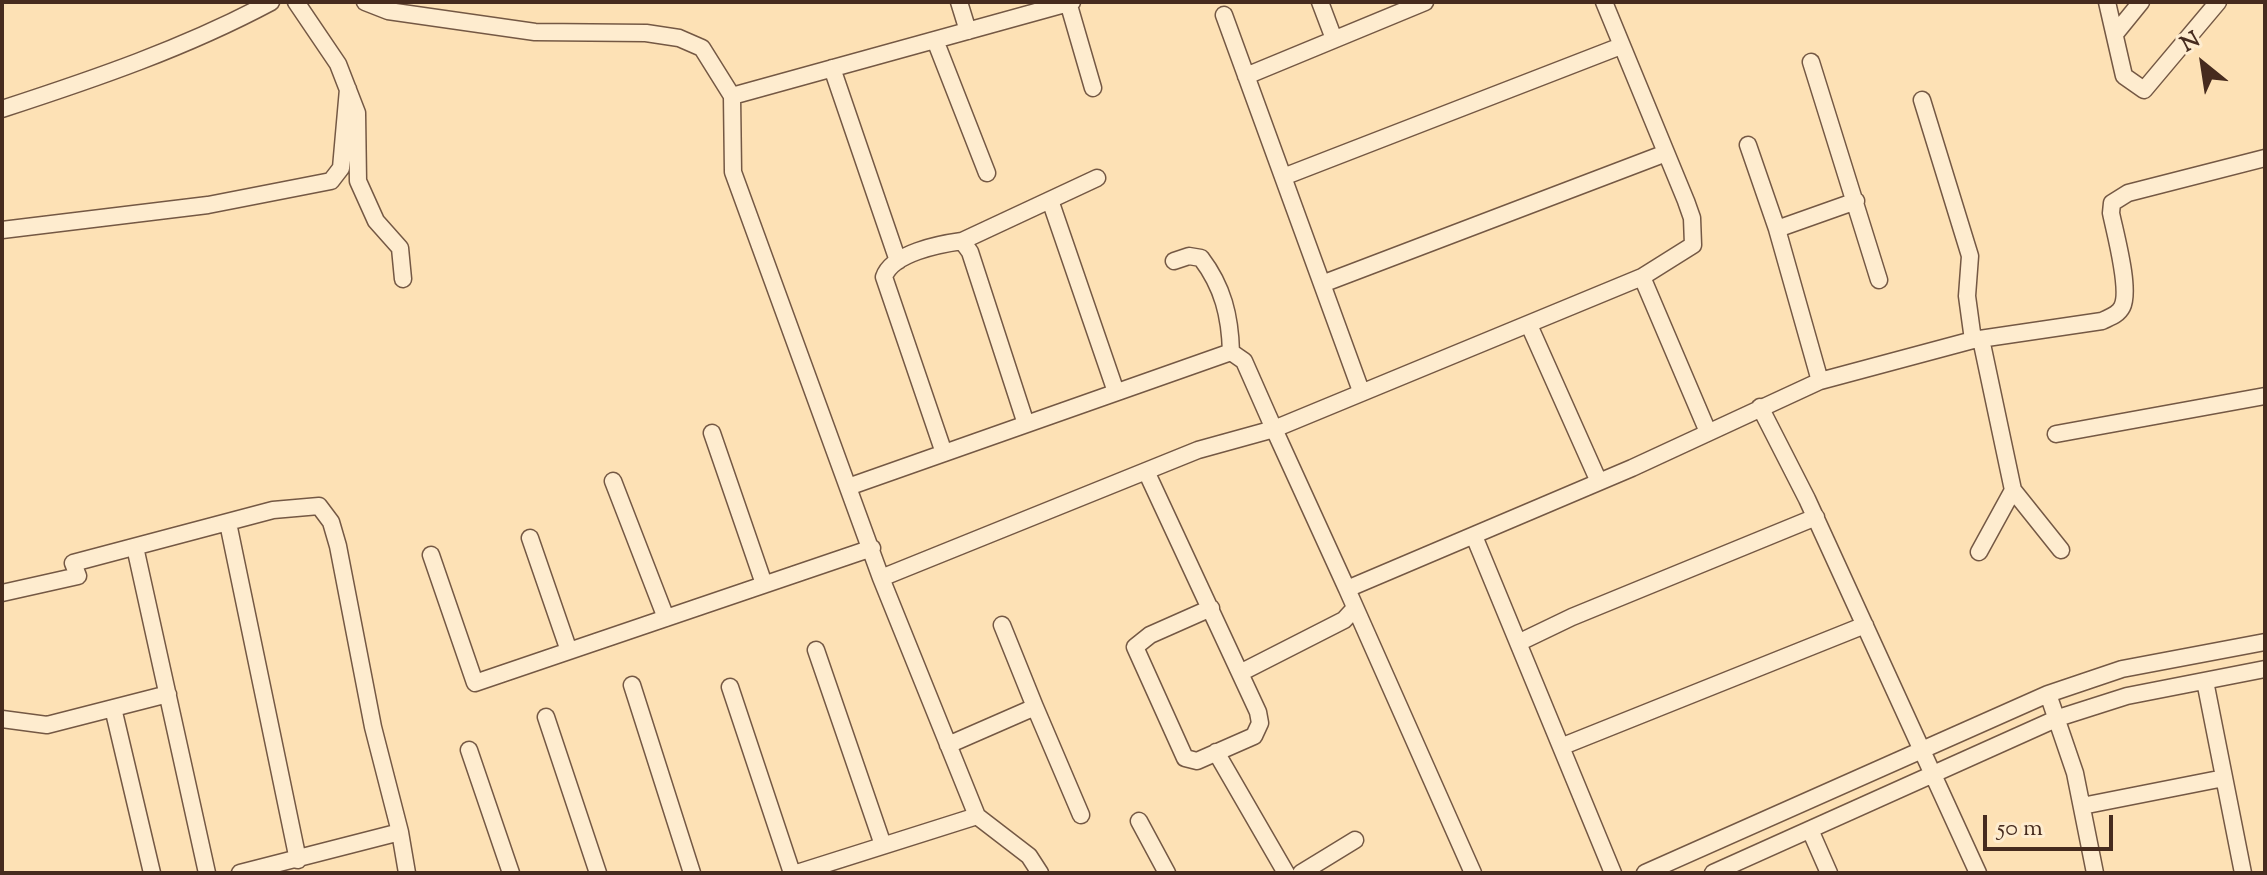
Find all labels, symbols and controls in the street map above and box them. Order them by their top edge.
north arrow [2163,24,2243,104]
text: N [2175,25,2207,61]
scale bar [1987,799,2117,849]
text: 50 m [1997,812,2043,846]

